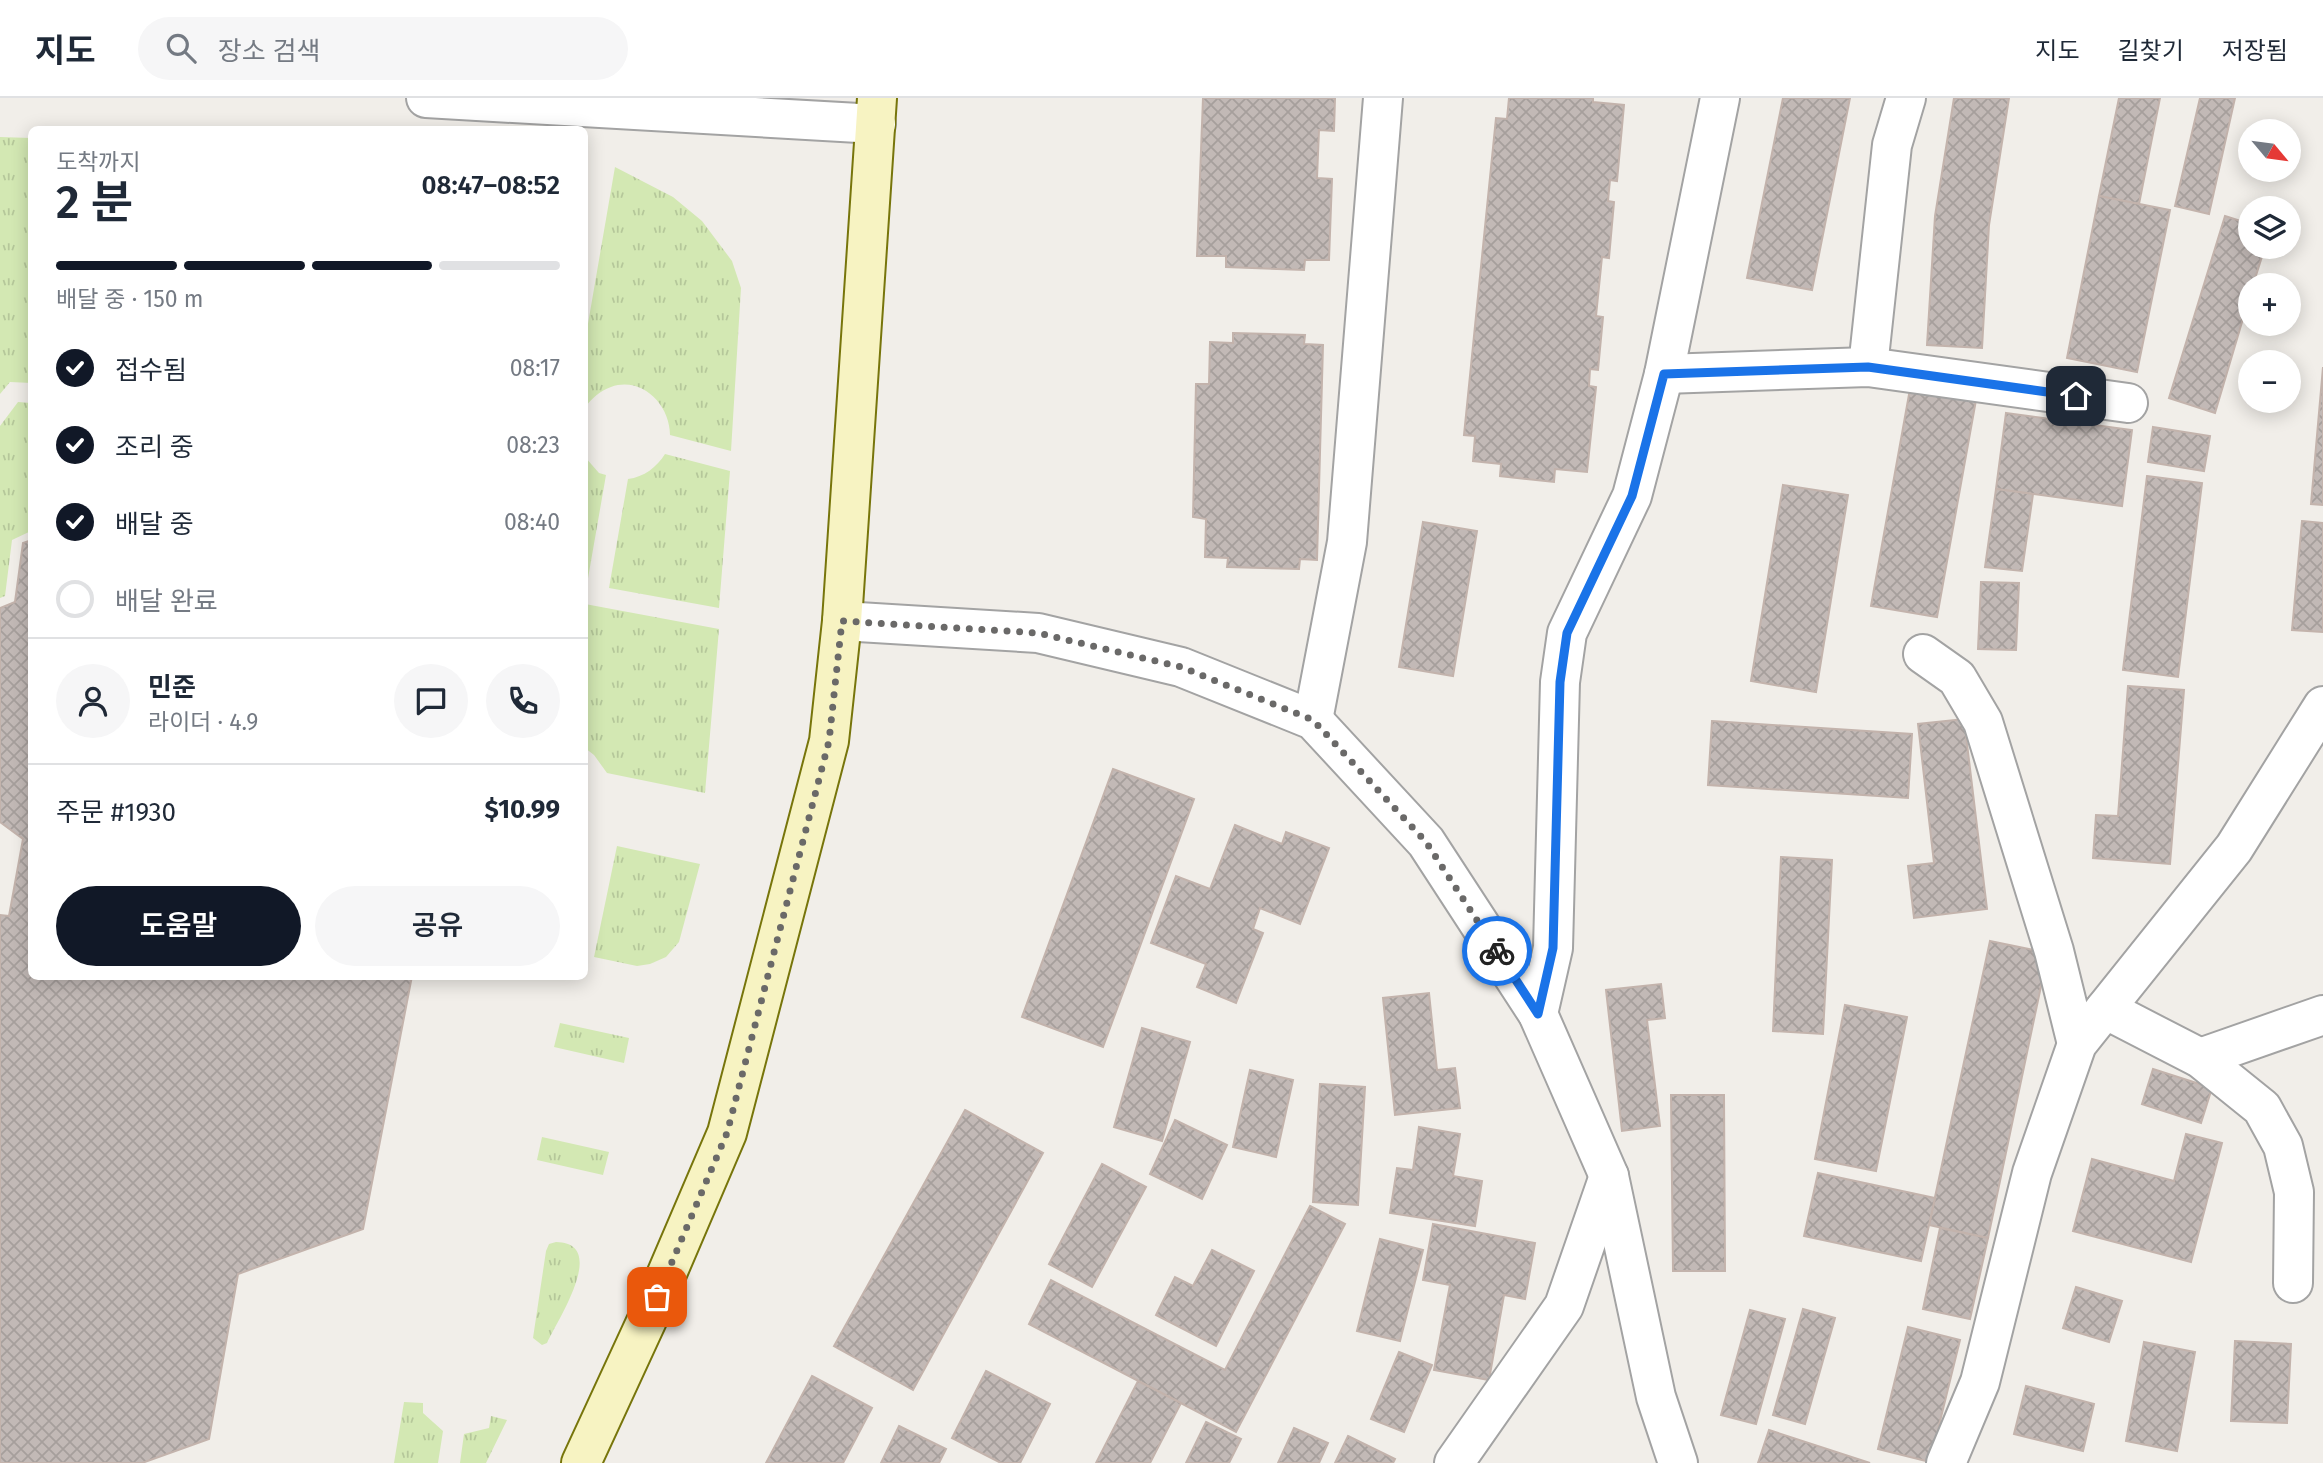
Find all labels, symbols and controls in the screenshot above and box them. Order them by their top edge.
search box [138,17,628,80]
icon: search [162,29,200,67]
text: 지도 [35,31,96,71]
text: 장소 검색 [218,36,320,67]
text: 지도 [2035,37,2080,65]
text: 길찾기 [2118,37,2184,65]
text: 저장됨 [2222,37,2288,65]
north arrow [2238,119,2301,182]
map controls [2238,119,2301,413]
text: 도착까지 [56,148,141,176]
text: 08:47–08:52 [422,170,560,201]
text: 2 분 [56,175,133,230]
button: layers [2238,196,2301,259]
button: + [2238,273,2301,336]
text: 배달 중 · 150 m [56,285,203,313]
icon: check [56,349,94,387]
button: − [2238,350,2301,413]
text: 08:17 [510,354,560,382]
text: 접수됨 [115,355,187,386]
pin [2046,366,2106,426]
icon: home [2057,377,2095,415]
icon: check [56,426,94,464]
text: 08:23 [506,431,560,459]
text: 조리 중 [115,432,194,463]
icon: check [56,503,94,541]
text: 08:40 [504,508,560,536]
text: 배달 중 [115,509,194,540]
text: 배달 완료 [115,586,218,617]
button: person [56,664,130,738]
button: chat [394,664,468,738]
button: phone [486,664,560,738]
text: 민준 [148,672,196,703]
text: 라이더 · 4.9 [148,708,258,736]
text: $10.99 [485,794,560,825]
text: 주문 #1930 [56,797,176,828]
button: 도움말 [56,886,301,966]
button: 공유 [315,886,560,966]
courier [1462,916,1532,986]
icon: bike [1478,932,1516,970]
pin [627,1267,687,1327]
icon: bag [638,1278,676,1316]

